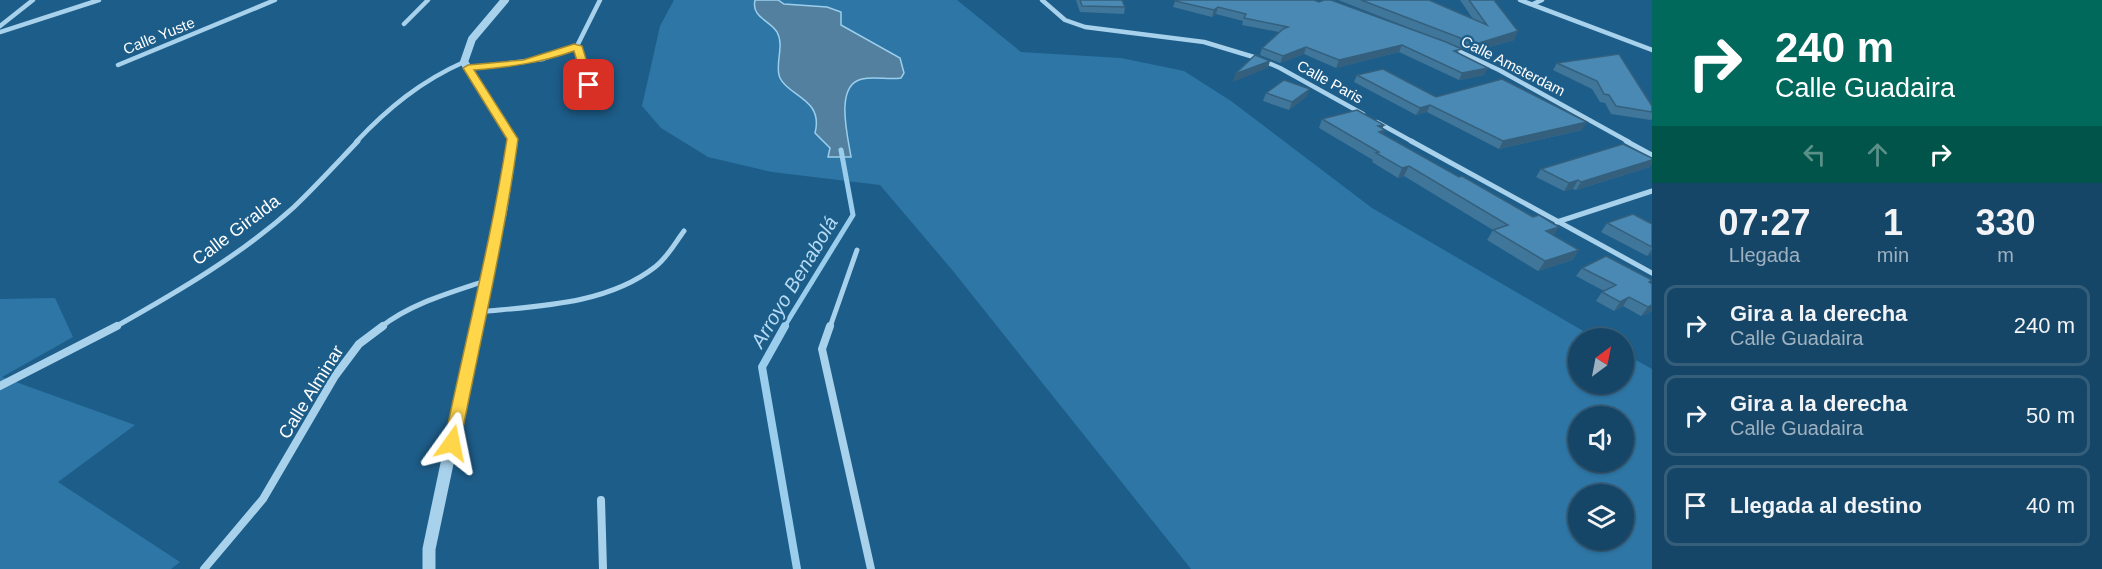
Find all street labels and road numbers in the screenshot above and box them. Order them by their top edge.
street label: Calle Yuste [121,13,197,58]
street label: Calle Amsterdam [1458,32,1568,99]
street label: Calle Paris [1294,57,1366,107]
street label: Calle Giralda [188,190,284,269]
street label: Calle Alminar [274,342,348,442]

